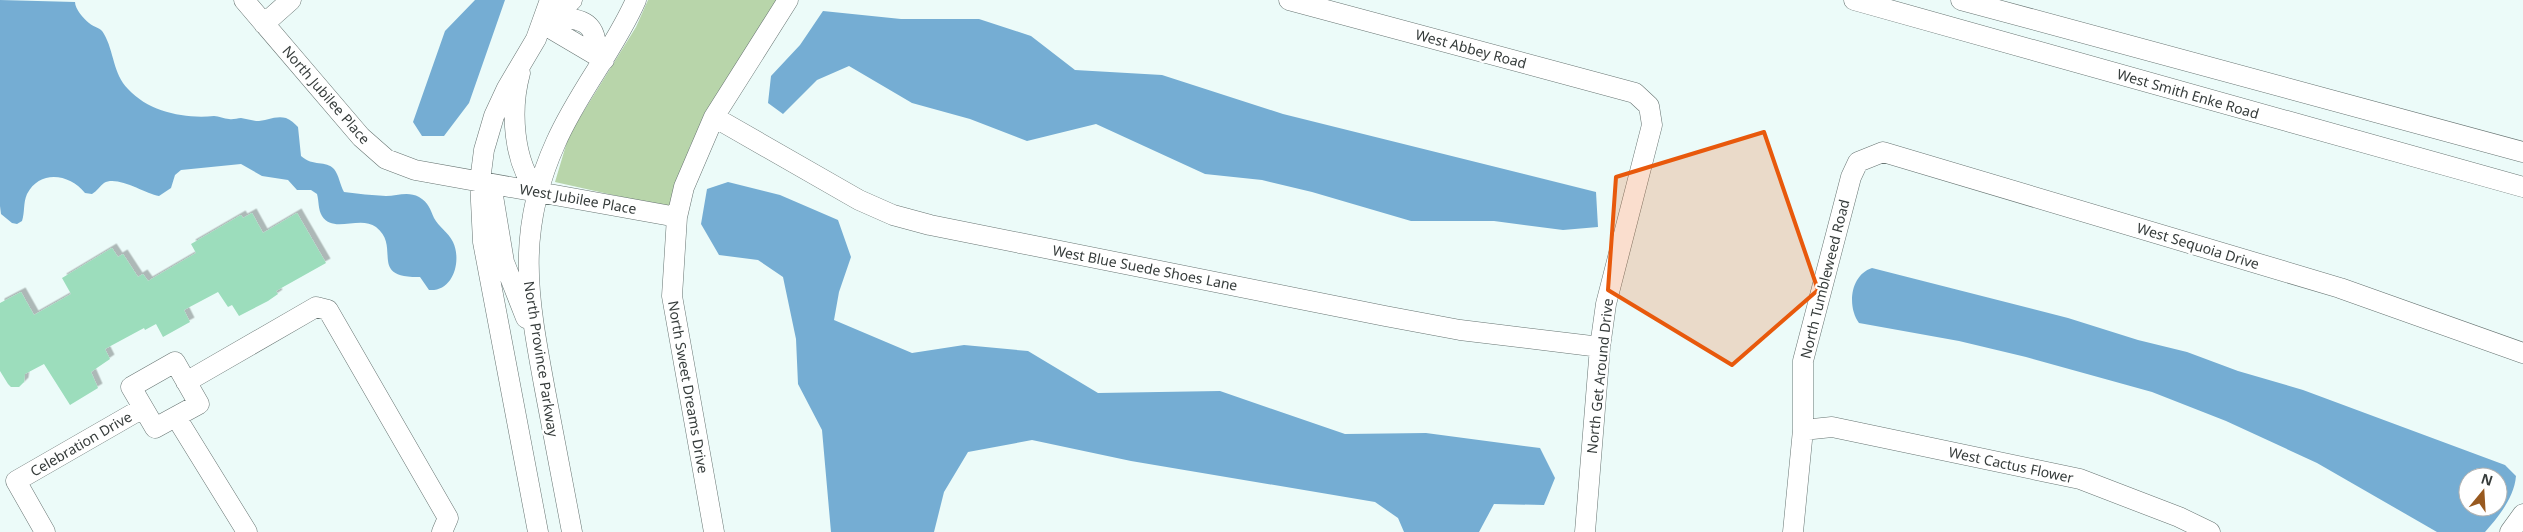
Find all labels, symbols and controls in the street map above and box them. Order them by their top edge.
street label: West Abbey Road [1413,25,1529,72]
street label: North Jubilee Place [278,41,374,148]
street label: West Smith Enke Road [2115,64,2261,123]
street label: West Jubilee Place [518,179,638,218]
street label: North Tumbleweed Road [1796,197,1854,361]
street label: West Sequoia Drive [2135,218,2262,273]
street label: West Blue Suede Shoes Lane [1051,240,1239,295]
street label: North Province Parkway [520,280,563,439]
street label: North Get Around Drive [1582,297,1617,455]
street label: North Sweet Dreams Drive [664,299,713,475]
street label: Celebration Drive [27,407,135,480]
street label: West Cactus Flower [1947,442,2076,487]
north arrow [2458,467,2508,517]
text: N [2479,468,2496,490]

